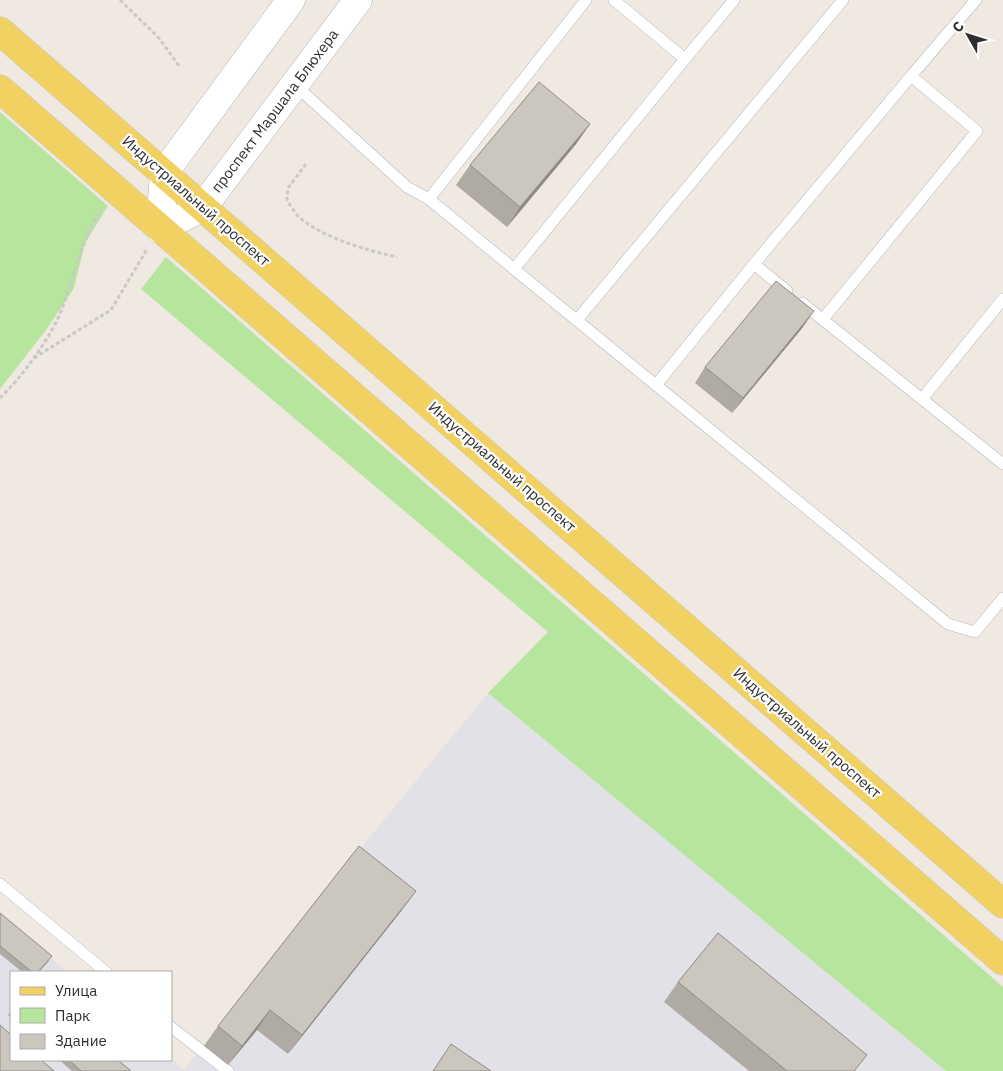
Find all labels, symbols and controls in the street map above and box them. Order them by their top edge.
north arrow [943,10,993,60]
text: С [948,18,968,36]
street label: проспект Маршала Блюхера [207,25,342,196]
street label: Индустриальный проспект [119,131,274,270]
street label: Индустриальный проспект [425,397,580,536]
street label: Индустриальный проспект [730,663,885,802]
legend [10,971,172,1061]
text: Улица [55,981,97,1000]
text: Парк [55,1006,90,1025]
text: Здание [55,1031,107,1050]

